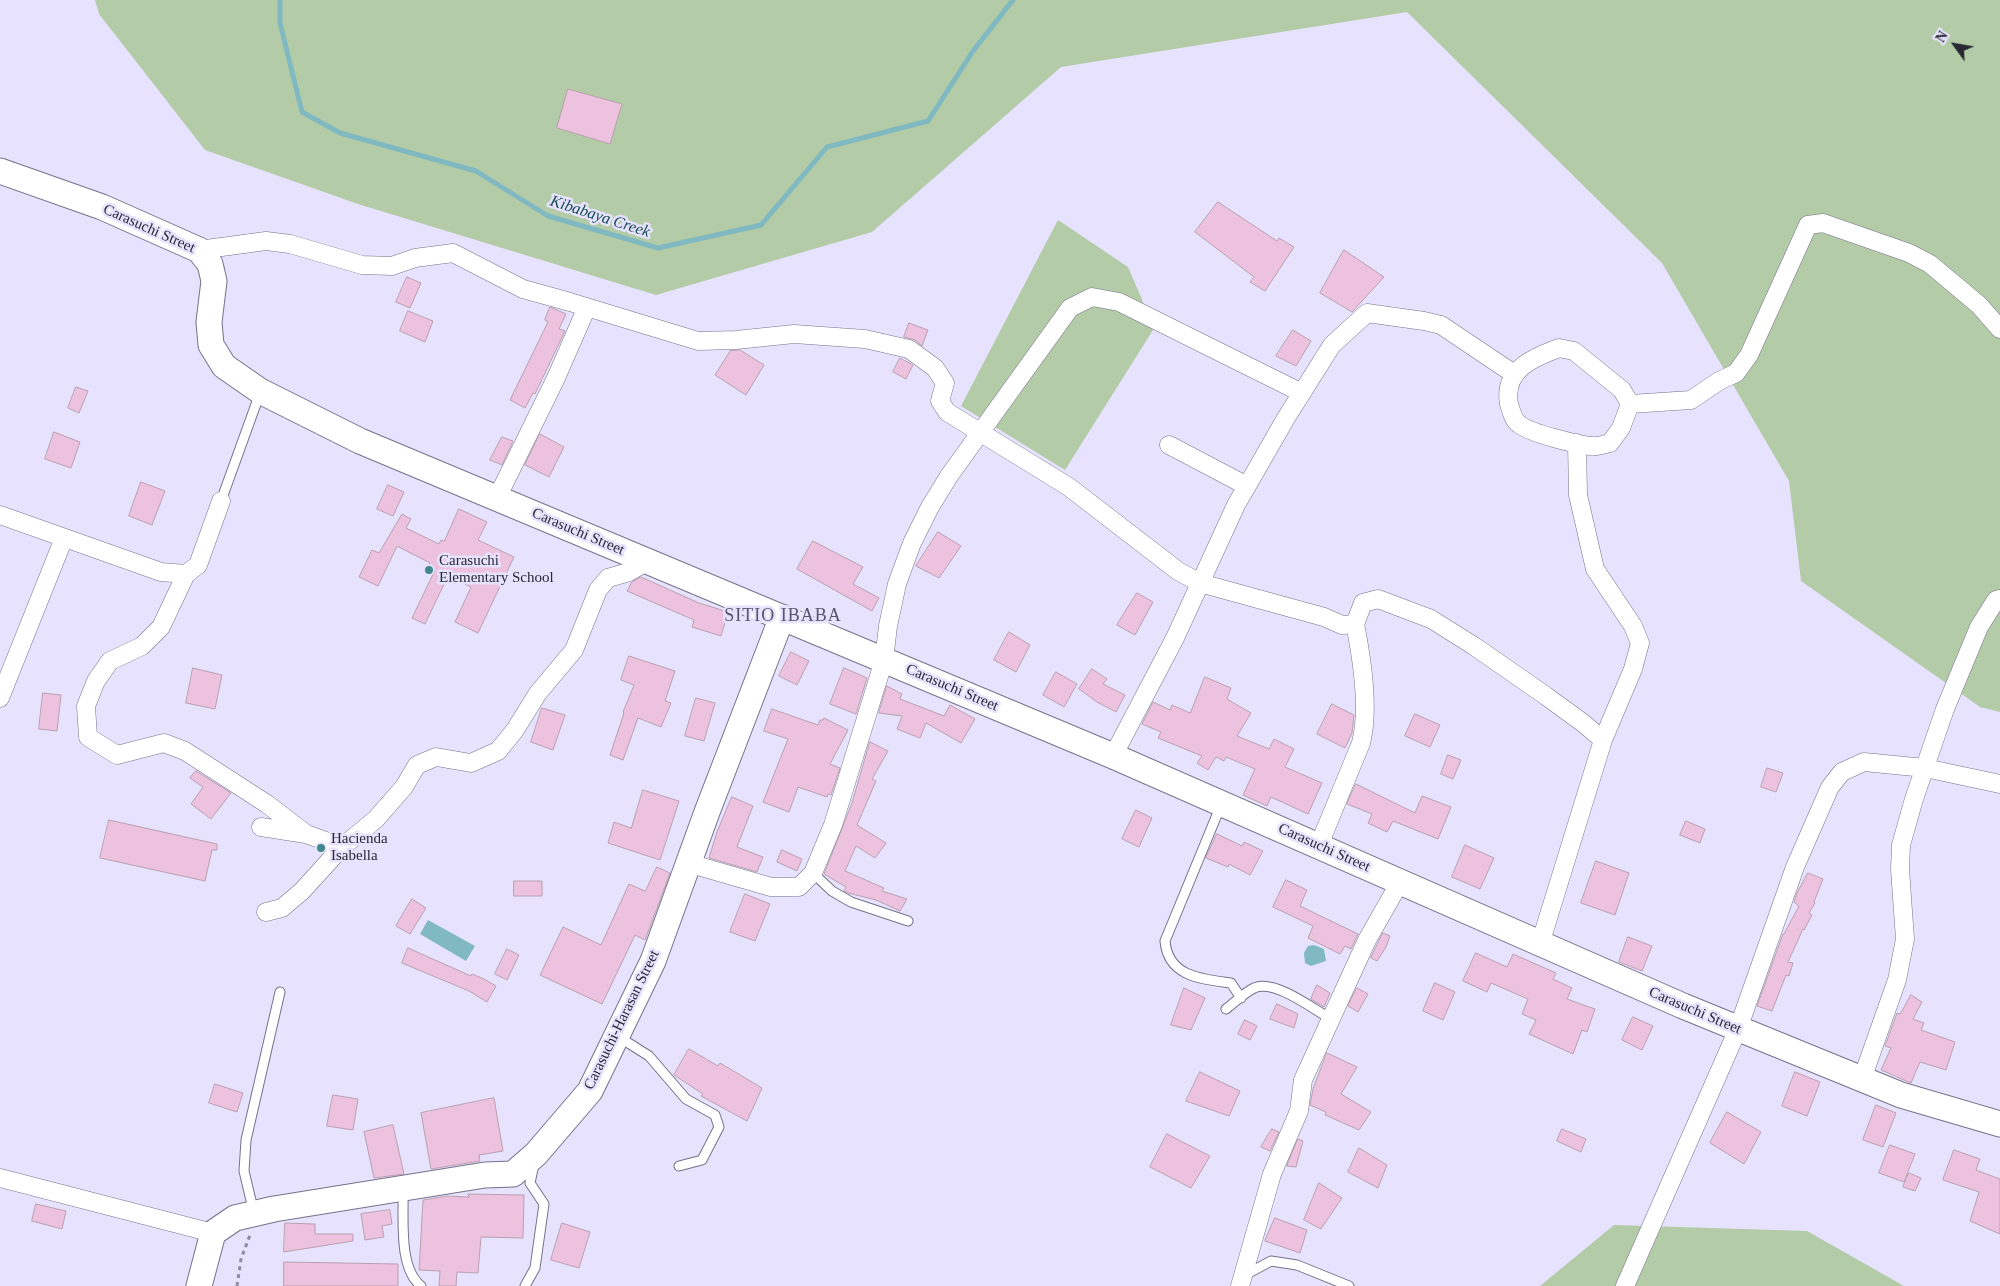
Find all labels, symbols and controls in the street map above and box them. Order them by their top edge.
north arrow [1930,20,1980,70]
text: N [1933,29,1951,45]
water label: Kibabaya Creek [548,192,652,242]
street label: Carasuchi Street [100,201,198,257]
street label: Carasuchi Street [529,504,627,560]
place label: Carasuchi Elementary School [439,552,554,587]
marker: Carasuchi Elementary School [423,564,435,576]
district label: SITIO IBABA [723,605,843,627]
street label: Carasuchi Street [903,660,1001,716]
street label: Carasuchi Street [1275,820,1373,876]
place label: Hacienda Isabella [331,830,388,865]
marker: Hacienda Isabella [315,842,327,854]
street label: Carasuchi-Harasan Street [580,947,664,1093]
street label: Carasuchi Street [1646,983,1744,1039]

